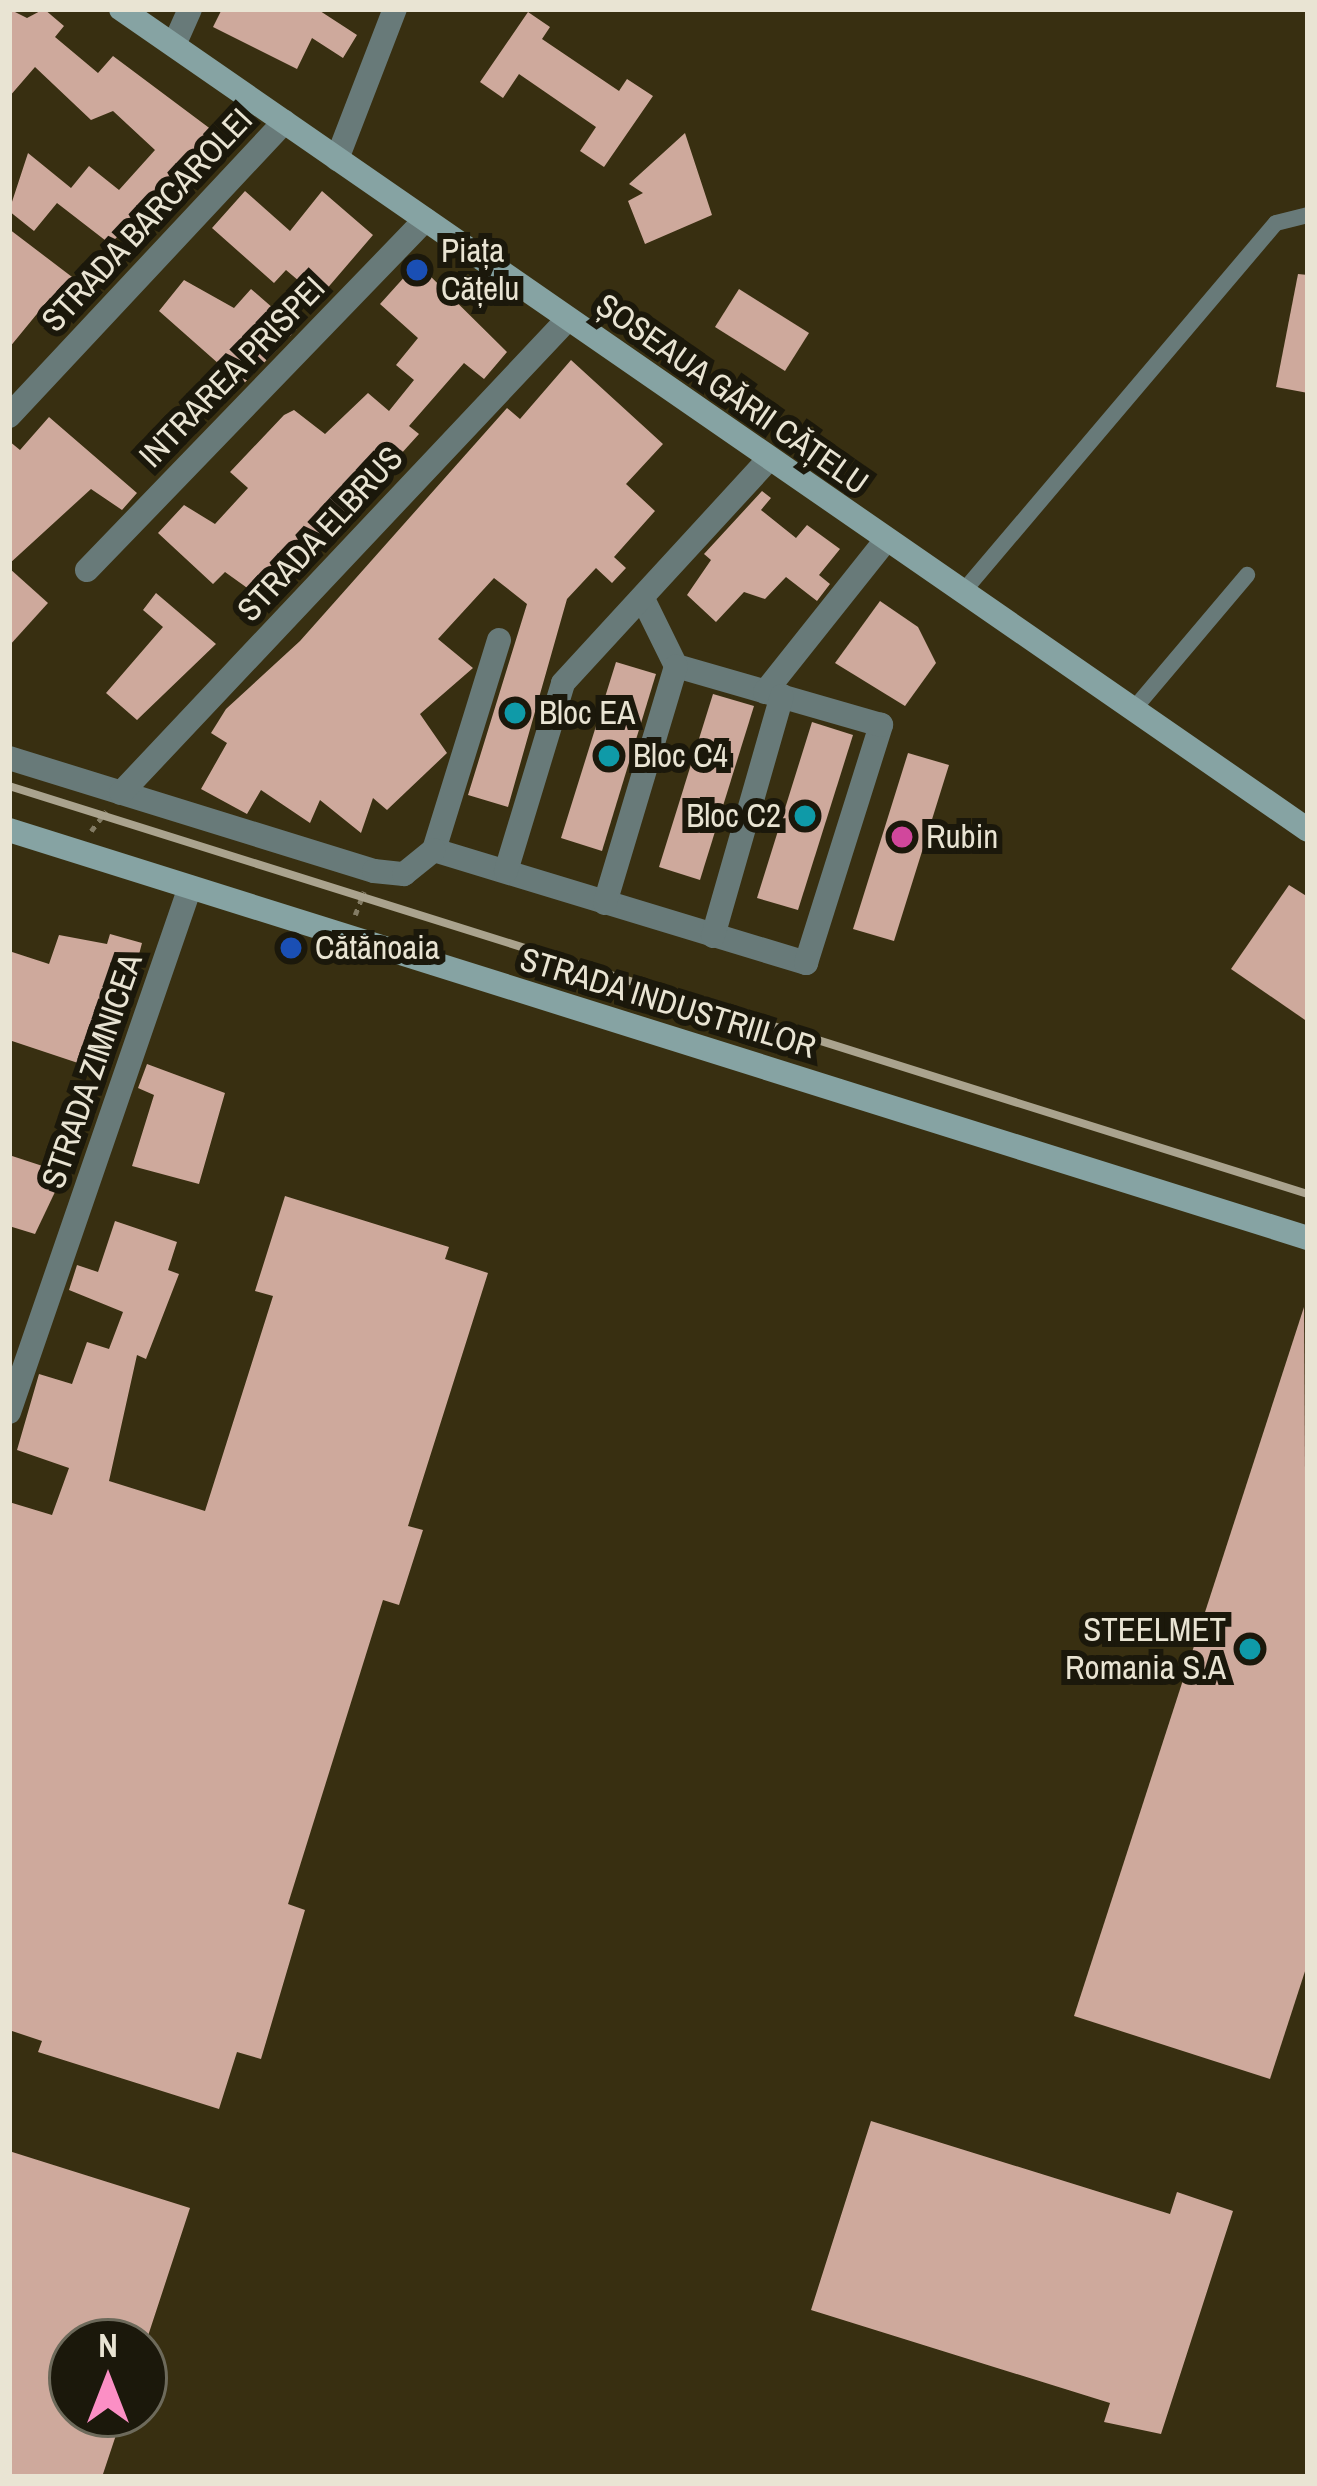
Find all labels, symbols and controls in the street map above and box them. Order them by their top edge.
street label: STRADA BARCAROLEI [33,100,261,340]
place label: Piața Cățelu [441,231,519,309]
marker: Piața Cățelu [404,257,430,283]
street label: INTRAREA PRISPEI [131,268,333,476]
street label: ȘOSEAUA GĂRII CĂȚELU [588,285,876,503]
street label: STRADA ELBRUS [229,438,411,630]
place label: Bloc EA [539,693,635,733]
marker: Bloc EA [502,700,528,726]
place label: Bloc C4 [633,736,728,776]
marker: Bloc C4 [596,743,622,769]
place label: Bloc C2 [686,796,781,836]
marker: Bloc C2 [792,803,818,829]
place label: Rubin [926,817,998,857]
marker: Rubin [889,824,915,850]
place label: Cătănoaia [315,928,440,968]
marker: Cătănoaia [278,935,304,961]
street label: STRADA INDUSTRIILOR [515,939,821,1067]
street label: STRADA ZIMNICEA [33,948,151,1194]
place label: STEELMET Romania S.A [1065,1610,1226,1688]
marker: STEELMET Romania S.A [1237,1636,1263,1662]
north arrow [48,2318,168,2438]
text: N [98,2323,118,2367]

